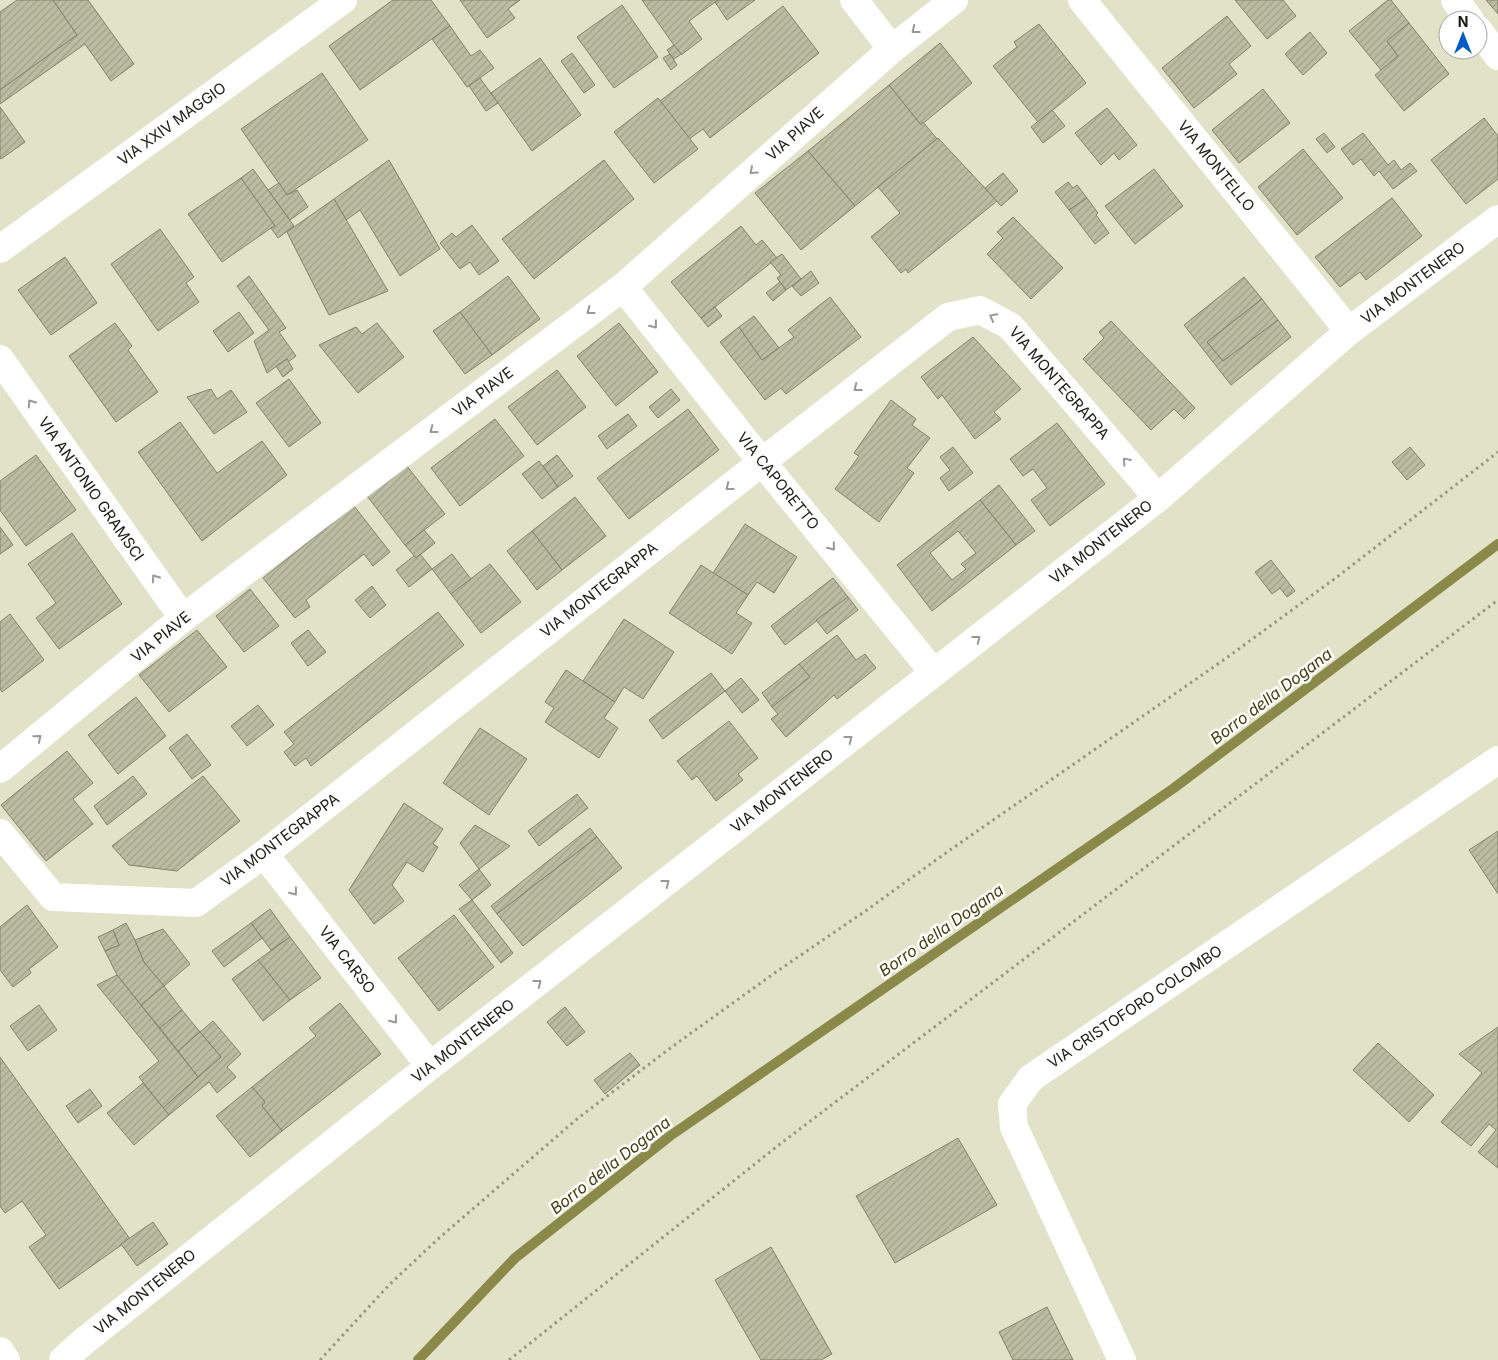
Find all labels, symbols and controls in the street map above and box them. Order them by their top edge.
north arrow [1438,10,1488,60]
text: N [1458,13,1468,30]
one-way arrow [912,25,921,34]
street label: VIA XXIV MAGGIO [114,78,230,169]
street label: VIA PIAVE [762,103,827,165]
street label: VIA MONTELLO [1174,116,1259,215]
one-way arrow [750,166,759,175]
street label: VIA MONTENERO [1357,237,1468,328]
one-way arrow [587,306,596,314]
one-way arrow [989,313,998,323]
one-way arrow [648,319,656,328]
street label: VIA MONTEGRAPPA [1005,322,1114,443]
street label: VIA PIAVE [449,363,517,421]
one-way arrow [854,382,863,390]
one-way arrow [28,399,37,408]
street label: VIA ANTONIO GRAMSCI [34,413,148,564]
one-way arrow [429,424,439,433]
street label: VIA CAPORETTO [733,428,824,533]
one-way arrow [1123,457,1132,466]
one-way arrow [726,482,735,490]
street label: VIA MONTENERO [1045,496,1156,588]
street label: VIA MONTEGRAPPA [536,538,661,641]
one-way arrow [826,542,835,551]
one-way arrow [152,574,161,584]
street label: VIA PIAVE [127,607,194,666]
one-way arrow [971,637,980,645]
water label: Borro della Dogana [1206,644,1336,748]
one-way arrow [32,735,41,744]
one-way arrow [843,737,852,745]
street label: VIA MONTENERO [726,745,837,837]
street label: VIA MONTEGRAPPA [217,789,343,890]
water label: Borro della Dogana [875,879,1007,980]
one-way arrow [660,880,669,888]
one-way arrow [289,886,297,895]
street label: VIA CARSO [315,922,380,997]
street label: VIA CRISTOFORO COLOMBO [1044,941,1226,1072]
one-way arrow [532,980,541,988]
street label: VIA MONTENERO [407,995,518,1087]
one-way arrow [389,1014,397,1023]
water label: Borro della Dogana [546,1112,674,1218]
street label: VIA MONTENERO [90,1245,199,1338]

